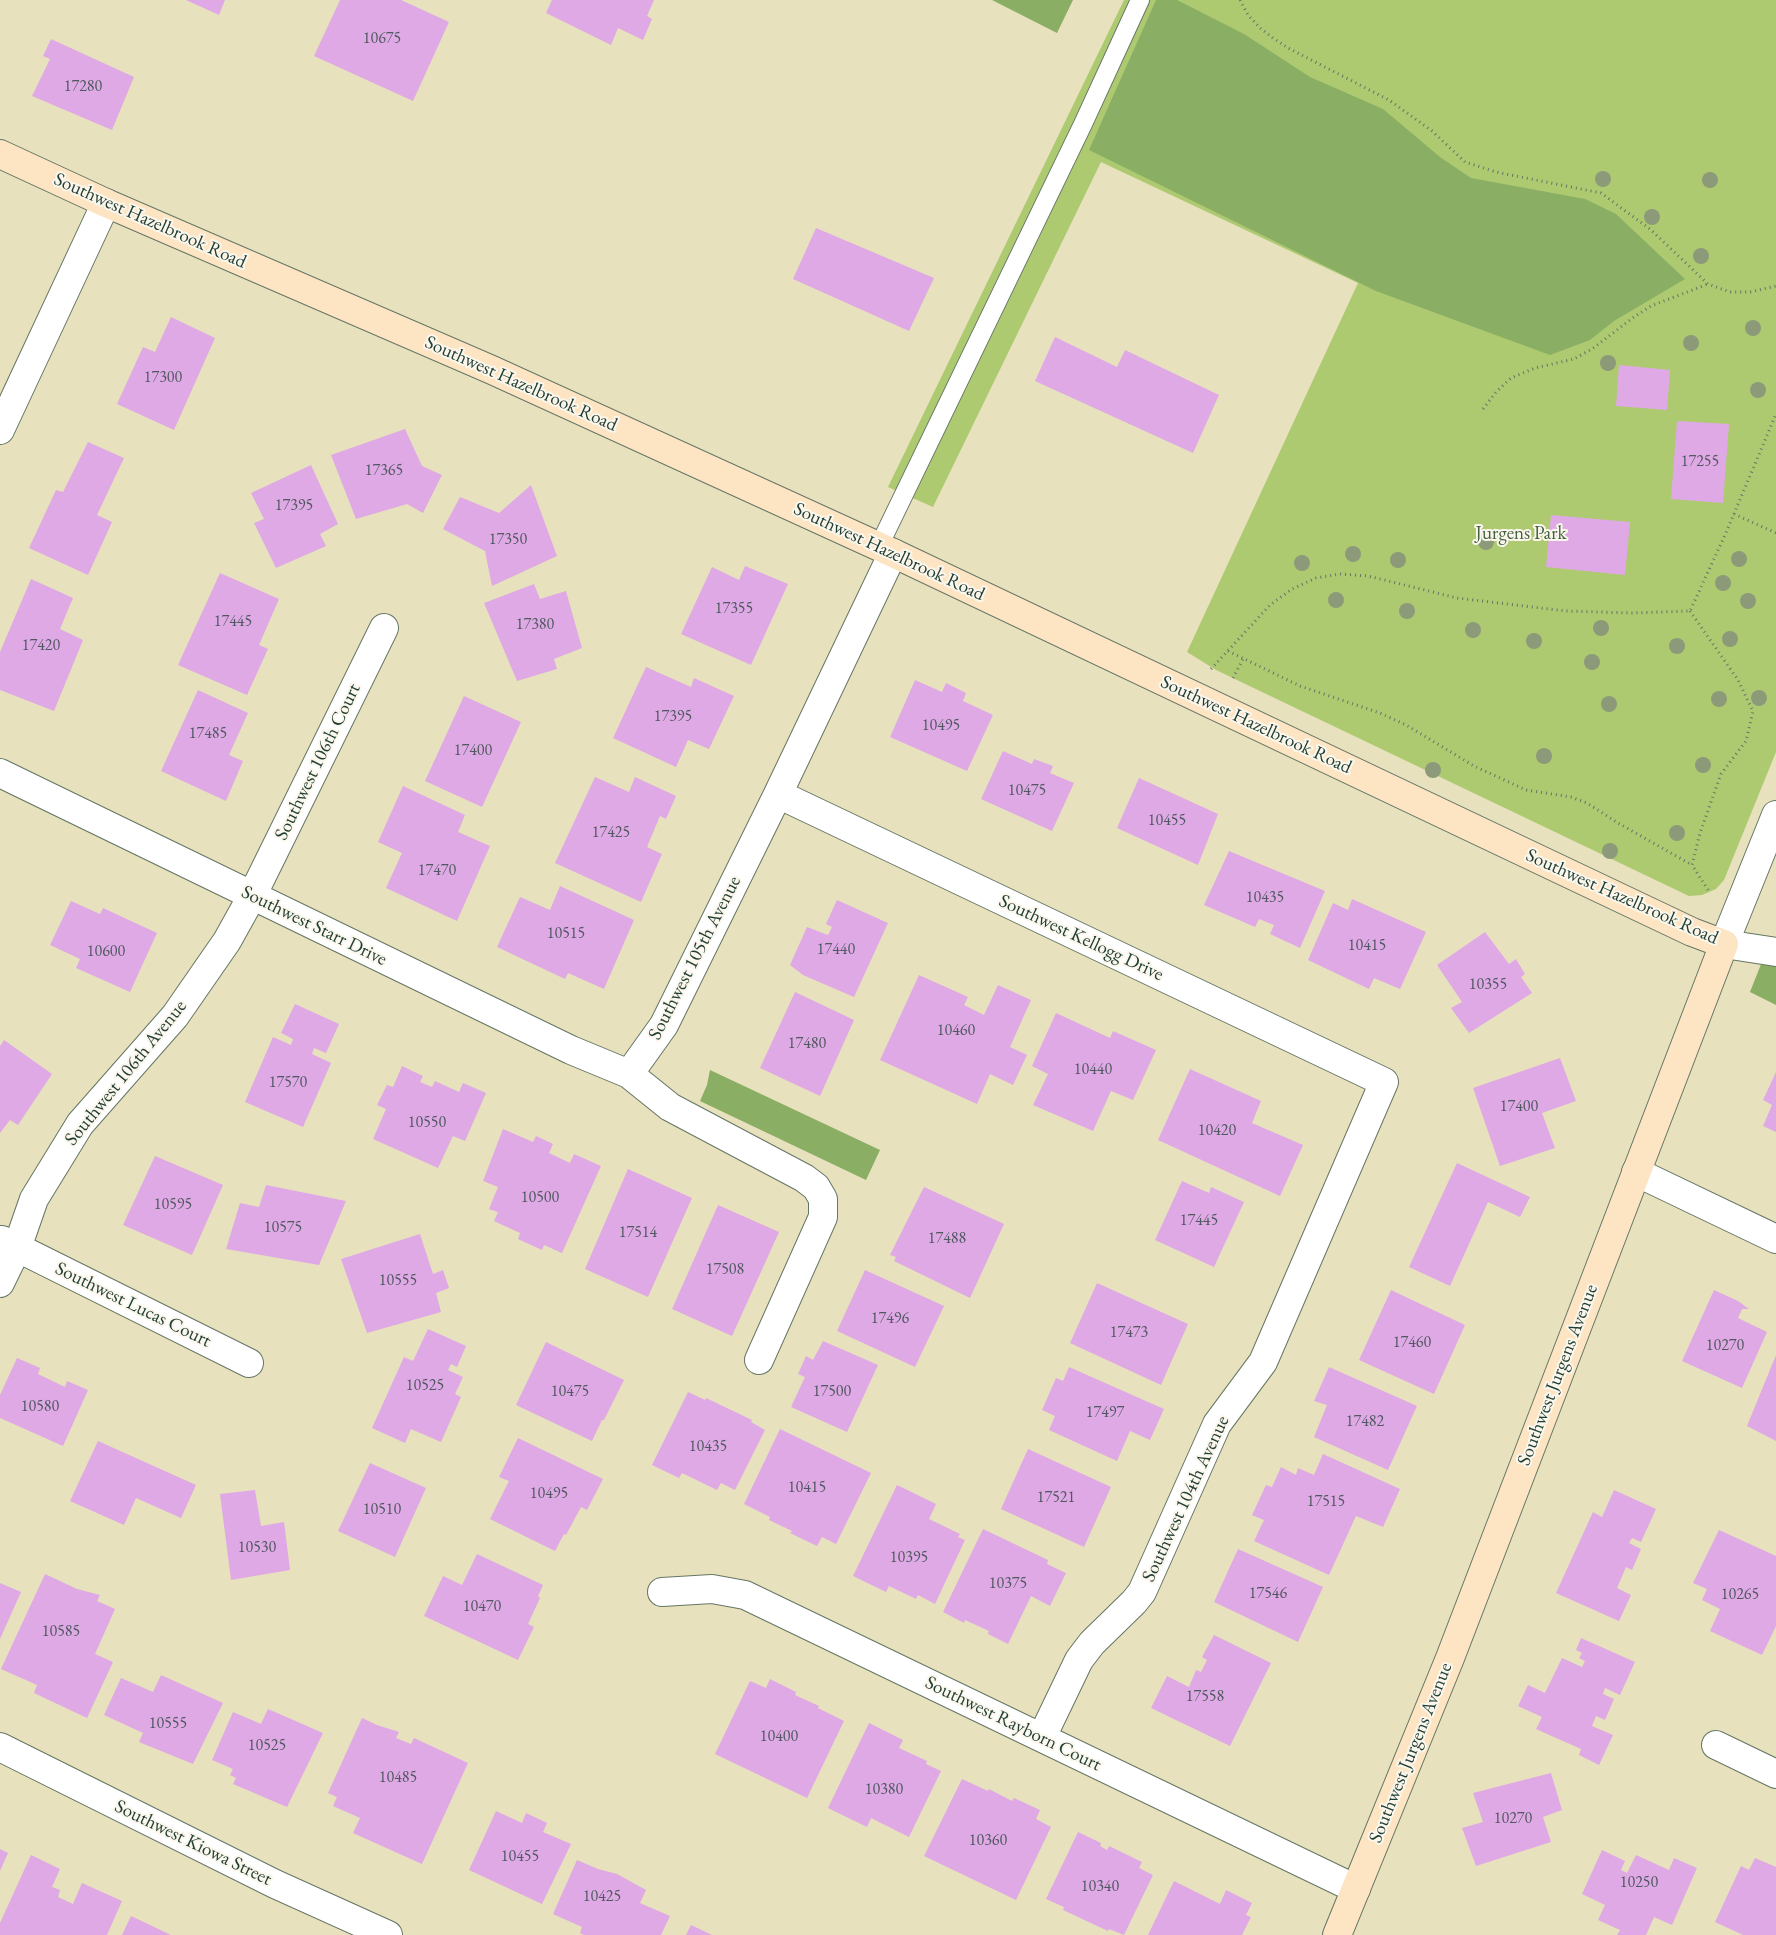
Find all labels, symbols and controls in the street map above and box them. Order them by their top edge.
house number: 10675 [363,29,401,49]
house number: 17280 [64,77,102,97]
street label: Southwest Hazelbrook Road [50,168,250,274]
street label: Southwest Hazelbrook Road [421,331,621,437]
house number: 17300 [144,368,182,388]
house number: 17255 [1681,452,1719,472]
house number: 17365 [365,461,403,481]
house number: 17395 [275,496,313,516]
street label: Southwest Hazelbrook Road [790,498,988,606]
park label: Jurgens Park [1476,523,1566,545]
house number: 17350 [489,530,527,550]
house number: 17355 [715,599,753,619]
house number: 17445 [214,612,252,632]
house number: 17380 [516,615,554,635]
house number: 17420 [22,636,60,656]
street label: Southwest Hazelbrook Road [1157,671,1355,779]
street label: Southwest 106th Court [270,680,366,844]
house number: 17395 [654,707,692,727]
house number: 10495 [922,716,960,736]
house number: 17485 [189,724,227,744]
house number: 17400 [454,741,492,761]
house number: 10475 [1008,781,1046,801]
house number: 10455 [1148,811,1186,831]
house number: 17425 [592,823,630,843]
street label: Southwest Hazelbrook Road [1522,844,1722,950]
house number: 17470 [418,861,456,881]
street label: Southwest 105th Avenue [644,872,746,1044]
street label: Southwest Starr Drive [238,881,390,971]
house number: 10435 [1246,888,1284,908]
street label: Southwest Kellogg Drive [995,890,1167,986]
house number: 10515 [547,924,585,944]
house number: 10415 [1348,936,1386,956]
house number: 17440 [817,940,855,960]
house number: 10600 [87,942,125,962]
house number: 10355 [1469,975,1507,995]
street label: Southwest 106th Avenue [60,996,192,1150]
house number: 10460 [937,1021,975,1041]
house number: 17480 [788,1034,826,1054]
house number: 10440 [1074,1060,1112,1080]
house number: 17570 [269,1073,307,1093]
house number: 17400 [1500,1097,1538,1117]
house number: 10550 [408,1113,446,1133]
house number: 10420 [1198,1121,1236,1141]
house number: 10500 [521,1188,559,1208]
house number: 10595 [154,1195,192,1215]
house number: 17445 [1180,1211,1218,1231]
house number: 10575 [264,1218,302,1238]
house number: 17514 [619,1223,657,1243]
house number: 17488 [928,1229,966,1249]
street label: Southwest Lucas Court [51,1257,215,1353]
house number: 17508 [706,1260,744,1280]
house number: 10555 [379,1271,417,1291]
street label: Southwest Jurgens Avenue [1513,1281,1603,1469]
house number: 17496 [871,1309,909,1329]
house number: 17473 [1110,1323,1148,1343]
house number: 17460 [1393,1333,1431,1353]
house number: 10270 [1706,1336,1744,1356]
house number: 10525 [406,1376,444,1396]
house number: 10475 [551,1382,589,1402]
house number: 17500 [813,1382,851,1402]
house number: 10580 [21,1397,59,1417]
house number: 17497 [1086,1403,1124,1423]
street label: Southwest 104th Avenue [1137,1412,1235,1586]
house number: 17482 [1346,1412,1384,1432]
house number: 10435 [689,1437,727,1457]
house number: 10415 [788,1478,826,1498]
house number: 10495 [530,1484,568,1504]
house number: 17521 [1037,1488,1075,1508]
house number: 17515 [1307,1492,1345,1512]
house number: 10510 [363,1500,401,1520]
house number: 10530 [238,1538,276,1558]
house number: 10395 [890,1548,928,1568]
house number: 10375 [989,1574,1027,1594]
house number: 17546 [1249,1584,1287,1604]
house number: 10265 [1721,1585,1759,1605]
house number: 10470 [463,1597,501,1617]
house number: 10585 [42,1622,80,1642]
street label: Southwest Jurgens Avenue [1364,1660,1458,1846]
street label: Southwest Rayborn Court [921,1671,1105,1777]
house number: 17558 [1186,1687,1224,1707]
house number: 10555 [149,1714,187,1734]
house number: 10400 [760,1727,798,1747]
house number: 10525 [248,1736,286,1756]
house number: 10485 [379,1768,417,1788]
house number: 10380 [865,1780,903,1800]
street label: Southwest Kiowa Street [111,1795,275,1891]
house number: 10270 [1494,1809,1532,1829]
house number: 10360 [969,1831,1007,1851]
house number: 10455 [501,1847,539,1867]
house number: 10250 [1620,1873,1658,1893]
house number: 10340 [1081,1877,1119,1897]
house number: 10425 [583,1887,621,1907]

